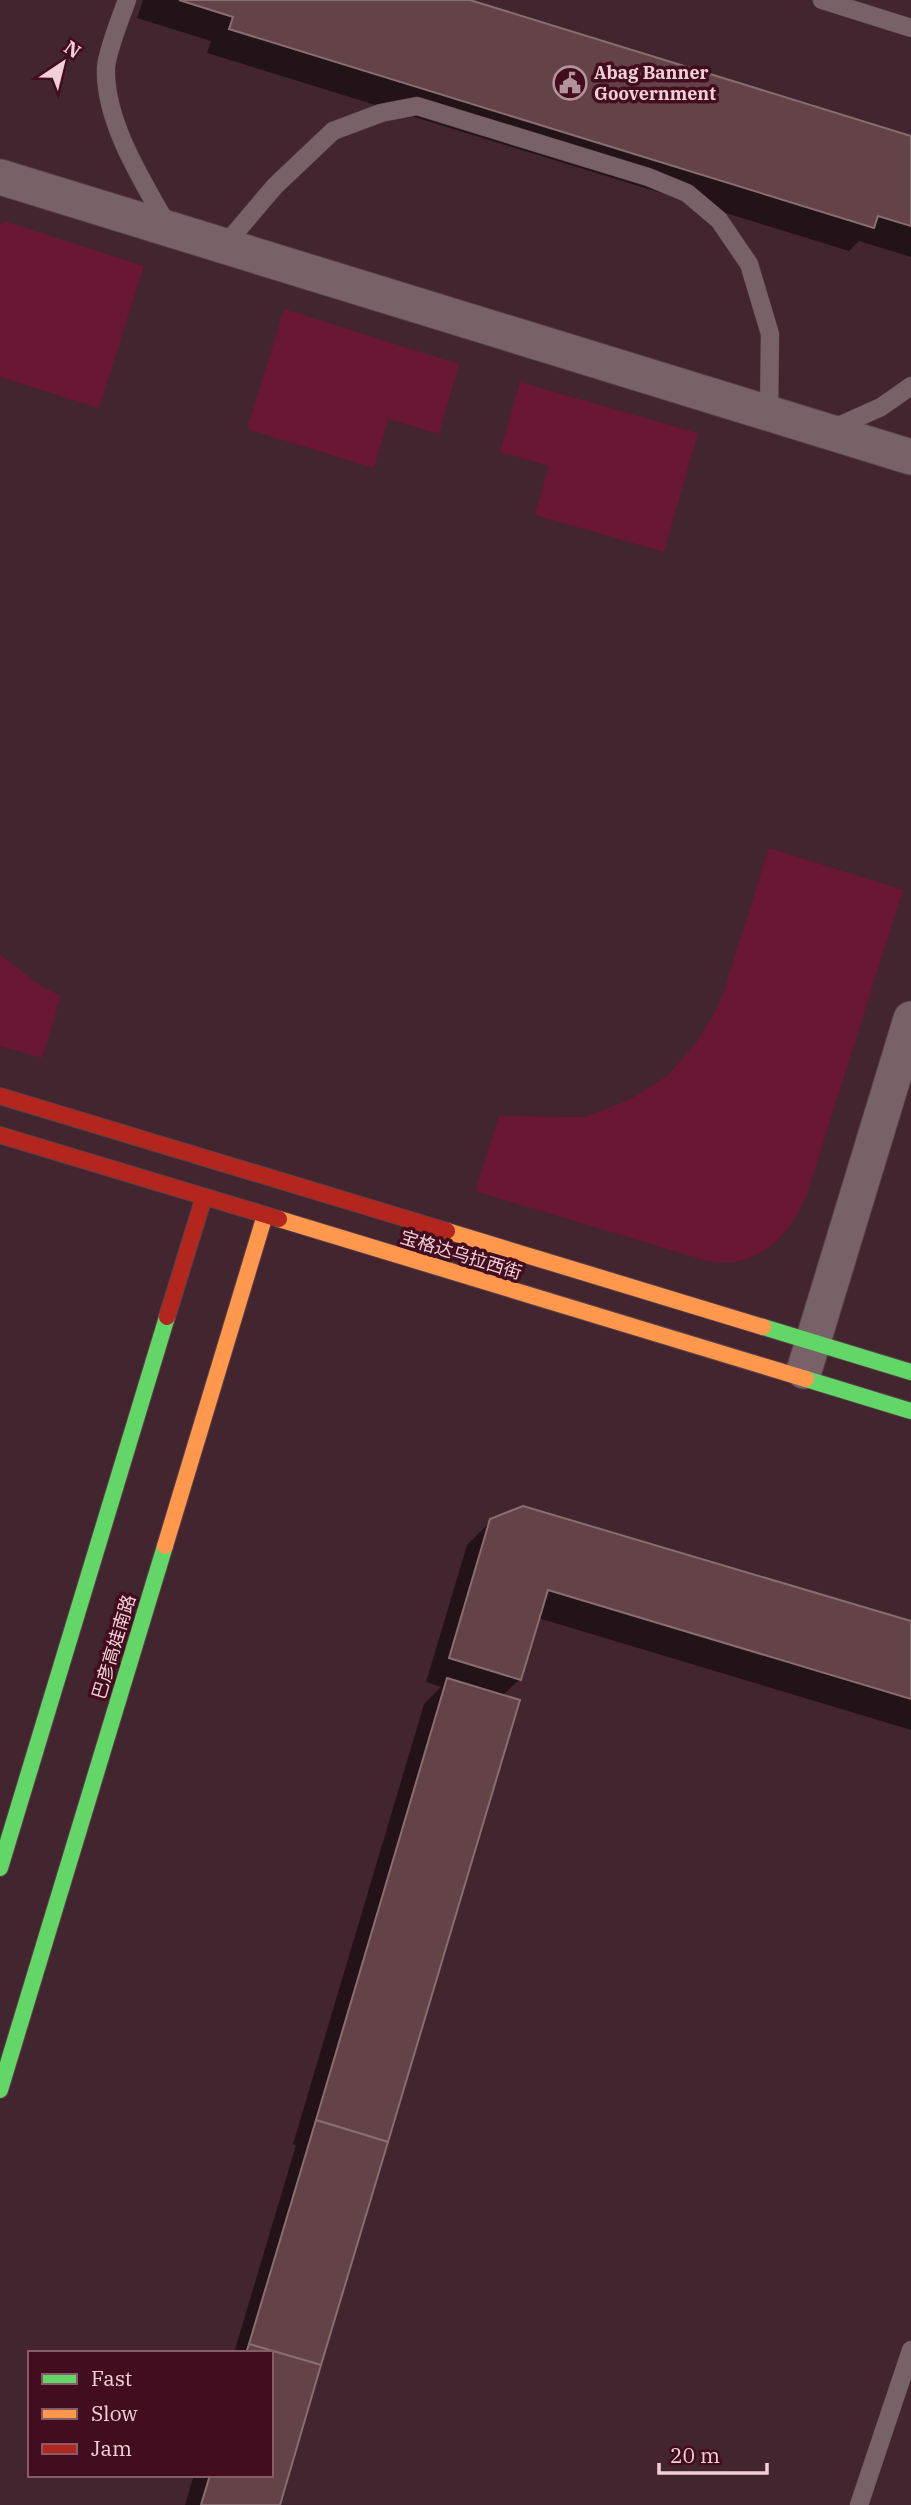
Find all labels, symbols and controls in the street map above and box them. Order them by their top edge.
north arrow [28,28,98,98]
text: N [60,35,86,63]
place label: Abag Banner Goovernment [594,61,716,105]
public building icon: Abag Banner Goovernment [551,64,589,102]
street label: 宝格达乌拉西街 [398,1225,525,1284]
street label: 巴彦高娃南路 [87,1592,140,1702]
legend [28,2351,273,2477]
text: Fast [91,2364,132,2392]
text: Slow [91,2399,138,2427]
scale bar [659,2432,768,2476]
text: Jam [91,2434,132,2462]
text: 20 m [670,2441,720,2469]

